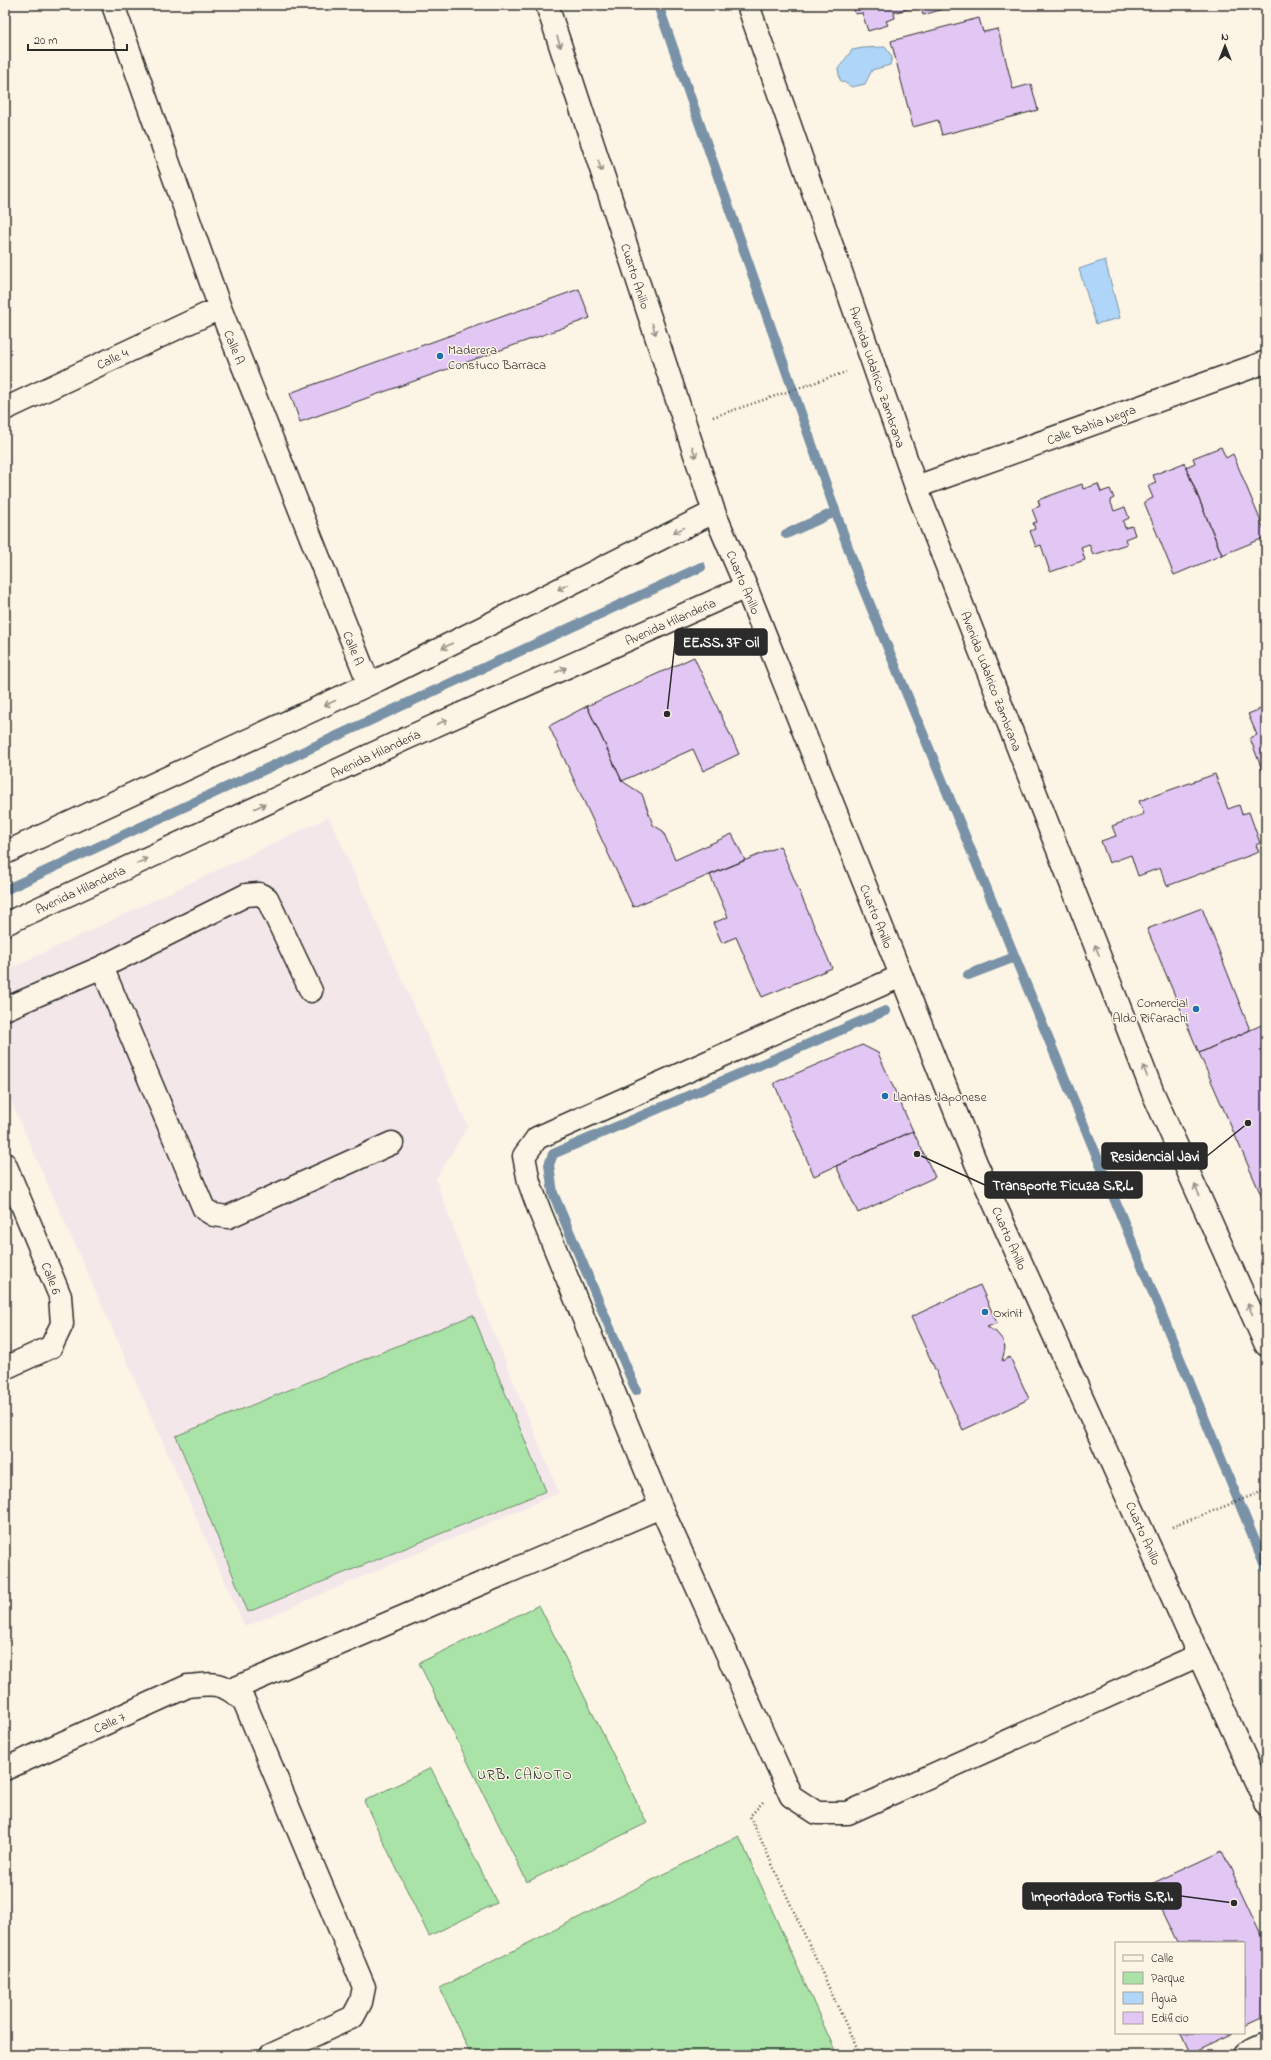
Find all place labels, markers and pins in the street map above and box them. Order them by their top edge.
place label: Maderera Constuco Barraca [448,341,546,375]
marker: Maderera Constuco Barraca [435,351,445,361]
callout: EE.SS. 3F Oil [675,629,767,655]
place label: Comercial Aldo Rifarachi [1113,994,1188,1028]
marker: Comercial Aldo Rifarachi [1191,1004,1201,1014]
place label: Llantas Japonese [893,1088,987,1107]
marker: Llantas Japonese [880,1091,890,1101]
callout: Residencial Javi [1102,1143,1207,1169]
callout: Transporte Ficuza S.R.L. [985,1172,1142,1198]
place label: Oxinit [993,1304,1023,1323]
marker: Oxinit [980,1307,990,1317]
callout: Importadora Fortis S.R.I. [1023,1883,1181,1909]

